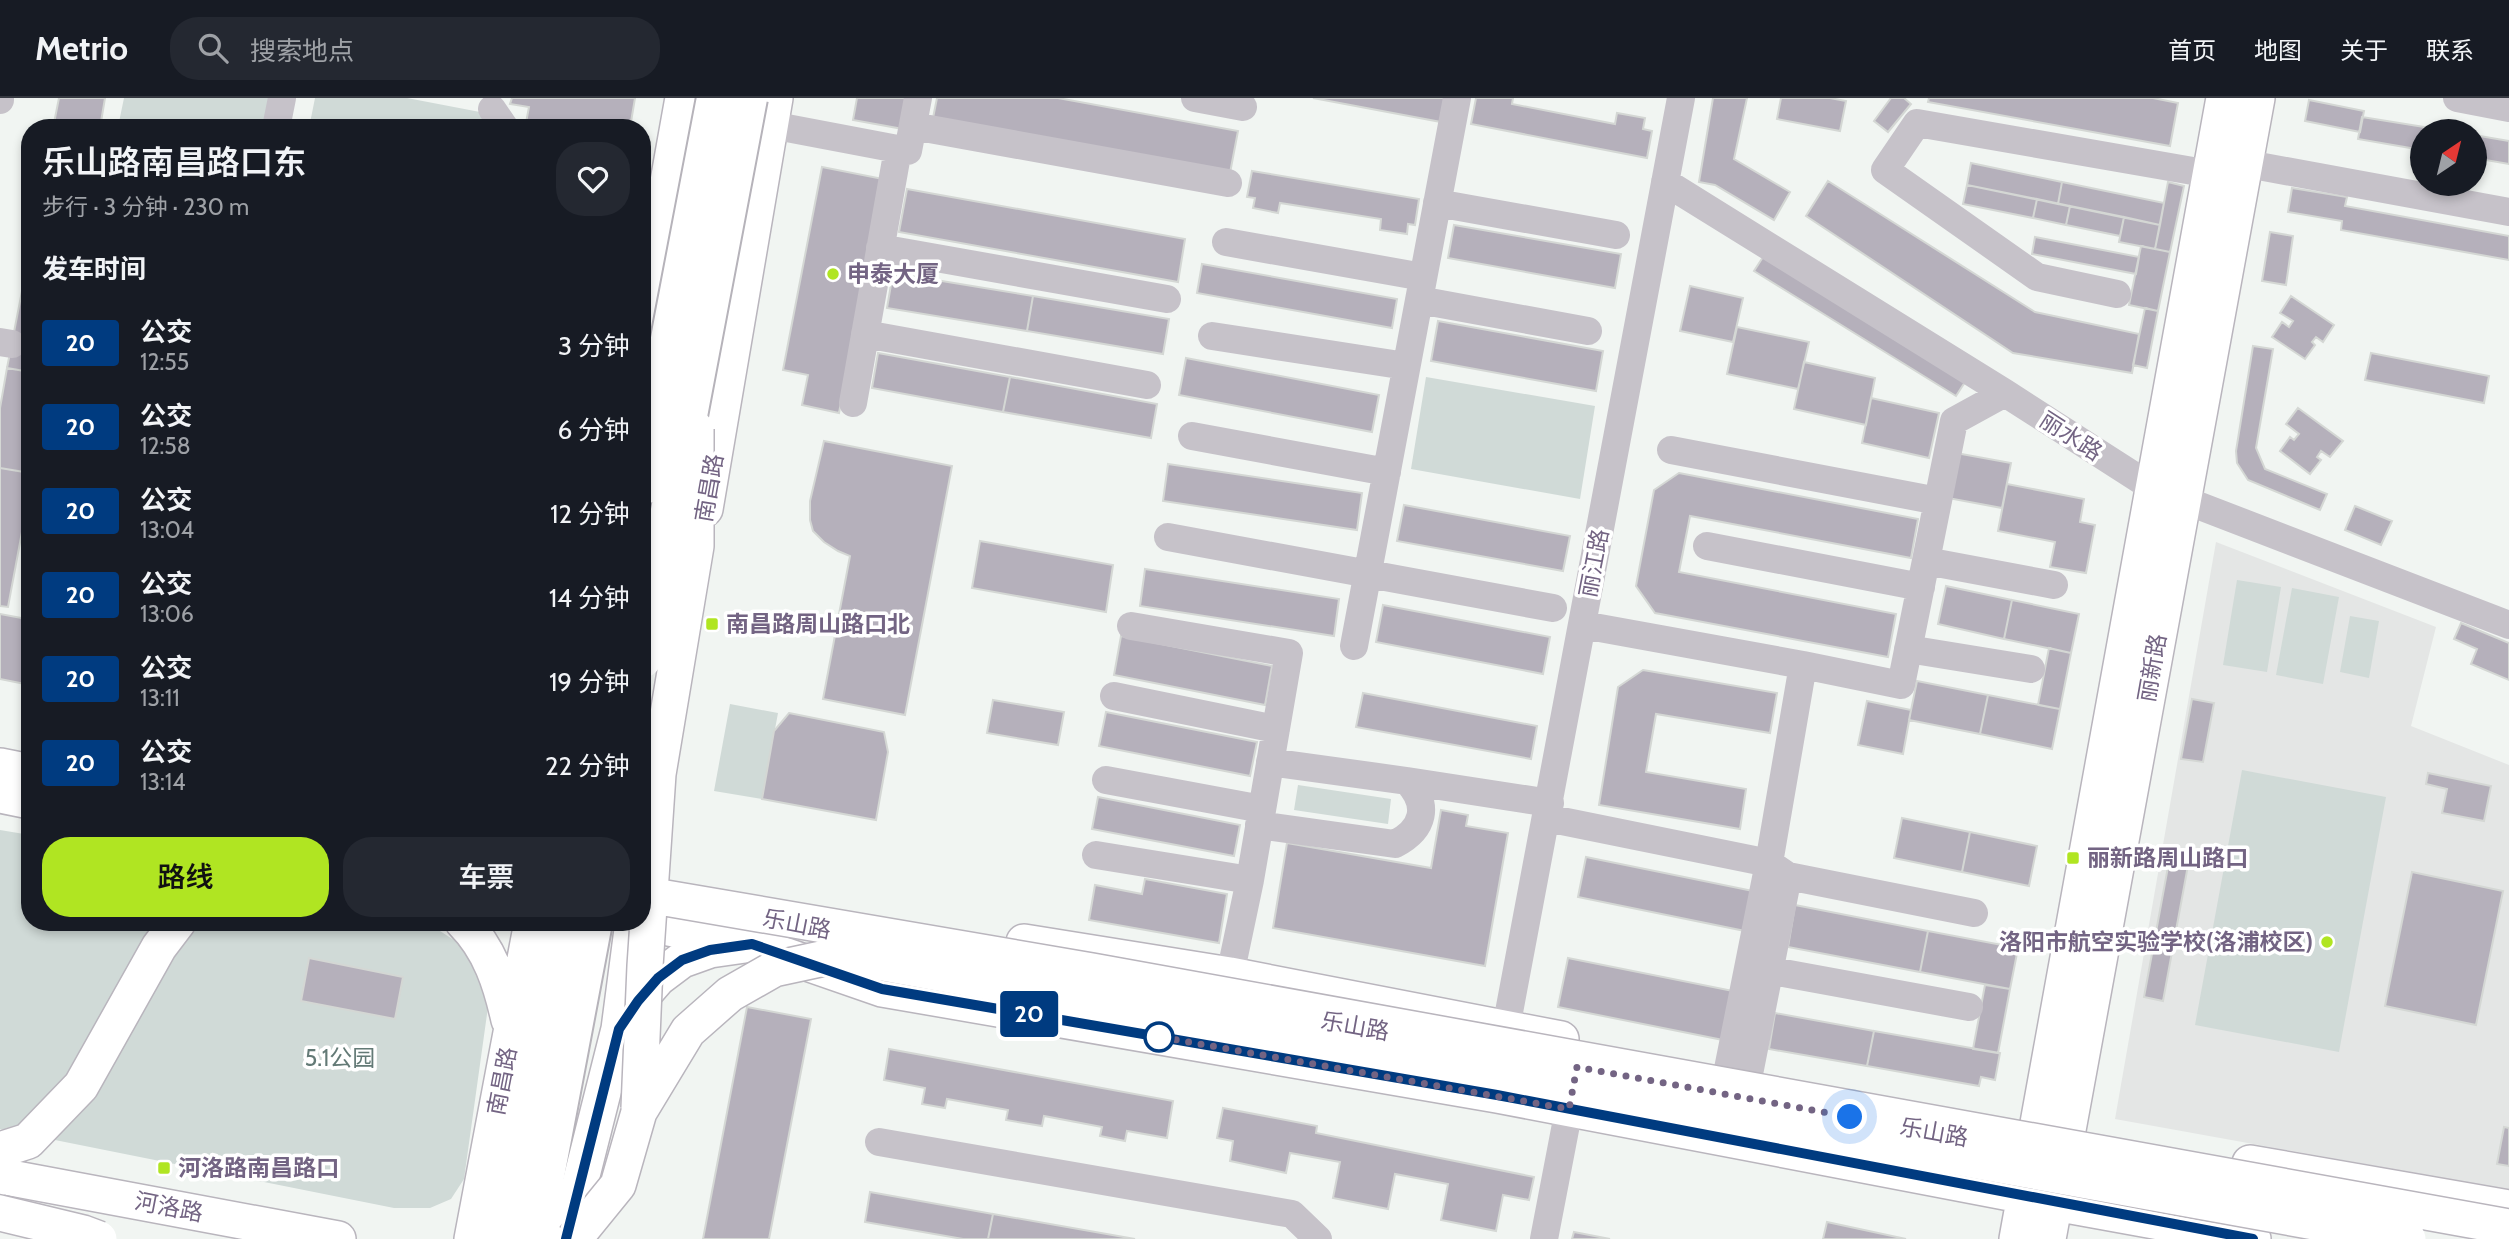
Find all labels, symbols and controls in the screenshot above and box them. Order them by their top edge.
search box [170,17,660,80]
text: Metrio [35,28,128,68]
icon: search [194,29,232,67]
text: 搜索地点 [250,35,354,67]
text: 首页 [2168,36,2216,65]
text: 地图 [2254,36,2302,65]
text: 关于 [2340,36,2388,65]
text: 联系 [2426,36,2474,65]
north arrow [2410,119,2487,196]
map controls [2410,119,2487,196]
text: 乐山路南昌路口东 [42,142,306,182]
button: heart [556,142,630,216]
text: 步行 · 3 分钟 · 230 m [42,193,249,221]
text: 发车时间 [42,253,146,285]
place label: 申泰大厦 [847,260,939,288]
marker: 申泰大厦 [825,266,841,282]
text: 公交 [140,316,192,348]
text: 20 [66,328,95,357]
text: 3 分钟 [558,330,630,362]
text: 12:55 [140,348,189,376]
text: 公交 [140,400,192,432]
street label: 丽水路 [2034,405,2108,467]
text: 20 [66,412,95,441]
text: 6 分钟 [557,414,630,446]
text: 12:58 [140,432,191,460]
street label: 南昌路 [689,452,729,524]
text: 公交 [140,484,192,516]
text: 20 [66,496,95,525]
text: 12 分钟 [550,498,630,530]
text: 13:04 [140,516,194,544]
street label: 丽江路 [1574,526,1614,600]
text: 公交 [140,568,192,600]
text: 20 [66,580,95,609]
text: 14 分钟 [549,582,630,614]
text: 13:06 [140,600,194,628]
place label: 南昌路周山路口北 [726,610,910,638]
marker: 南昌路周山路口北 [704,616,720,632]
street label: 丽新路 [2132,632,2172,704]
text: 公交 [140,652,192,684]
text: 20 [66,664,95,693]
text: 19 分钟 [549,666,630,698]
text: 13:11 [140,684,180,712]
text: 公交 [140,736,192,768]
text: 20 [66,748,95,777]
text: 22 分钟 [545,750,630,782]
text: 13:14 [140,768,186,796]
button: 路线 [42,837,329,917]
button: 车票 [343,837,630,917]
place label: 丽新路周山路口 [2087,844,2248,872]
marker: 丽新路周山路口 [2065,850,2081,866]
street label: 乐山路 [760,904,834,944]
place label: 洛阳市航空实验学校(洛浦校区) [1999,928,2313,956]
marker: 洛阳市航空实验学校(洛浦校区) [2319,934,2335,950]
line badge: 20 [998,991,1060,1037]
text: 20 [1014,999,1044,1028]
street label: 乐山路 [1319,1006,1391,1046]
unlabelled marker [1144,1022,1174,1052]
park label: 5.1公园 [305,1044,375,1072]
street label: 南昌路 [482,1044,522,1118]
your location [1832,1099,1867,1134]
street label: 乐山路 [1898,1112,1970,1152]
place label: 河洛路南昌路口 [178,1154,339,1182]
marker: 河洛路南昌路口 [156,1160,172,1176]
street label: 河洛路 [132,1187,206,1227]

